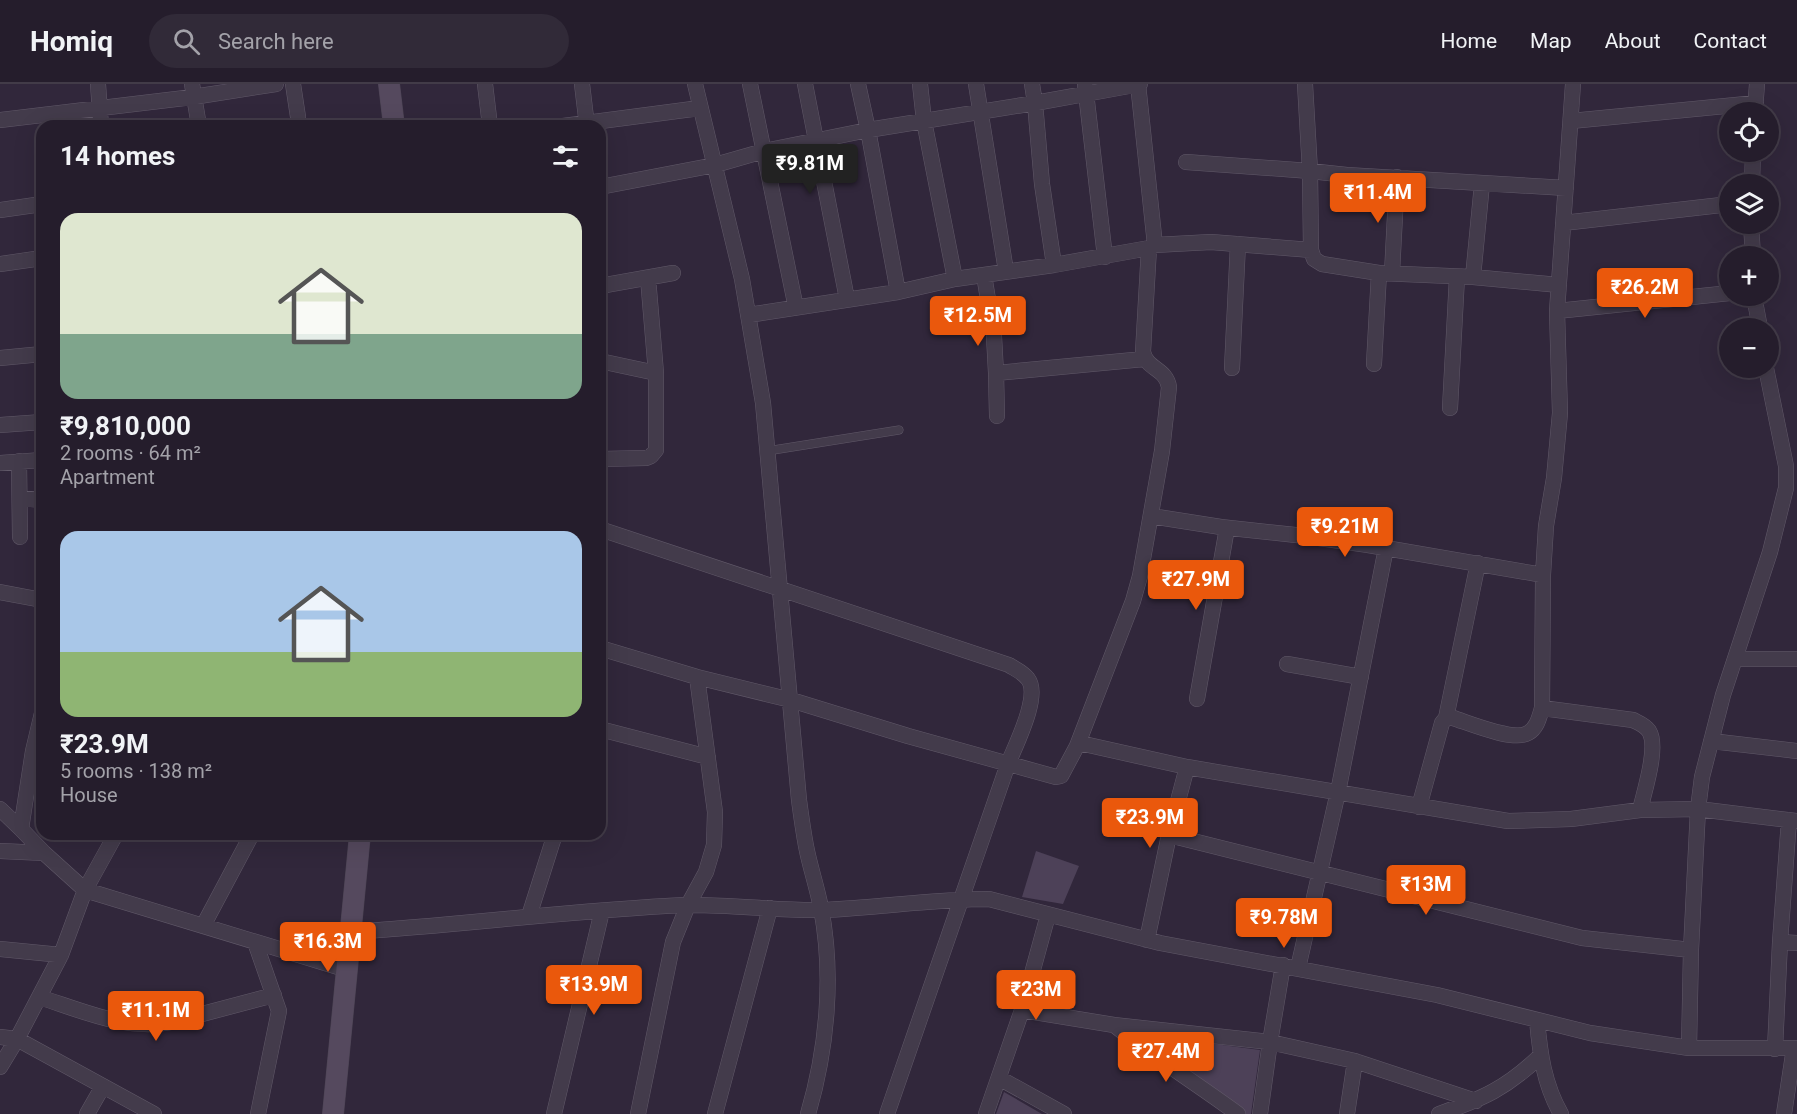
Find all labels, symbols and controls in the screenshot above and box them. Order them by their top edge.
search box [149,14,569,68]
text: Homiq [30,25,113,58]
icon: search [170,25,203,58]
text: Search here [218,29,334,54]
text: Home [1441,29,1497,53]
text: Map [1530,29,1572,53]
text: About [1605,29,1661,53]
text: Contact [1694,29,1767,53]
map controls [1719,102,1779,378]
button: locate [1719,102,1779,162]
icon: filters [549,140,582,173]
text: 14 homes [60,141,175,171]
pin: ₹9.81M [761,144,859,195]
text: ₹9.81M [776,151,844,175]
pin: ₹11.4M [1329,173,1427,224]
button: layers [1719,174,1779,234]
text: ₹11.4M [1344,180,1412,204]
button: + [1719,246,1779,306]
icon: home [267,252,375,360]
pin: ₹26.2M [1596,268,1694,319]
text: ₹26.2M [1611,275,1679,299]
pin: ₹12.5M [929,296,1027,347]
text: ₹12.5M [944,303,1012,327]
button: − [1719,318,1779,378]
text: ₹9,810,000 [60,411,191,441]
text: 2 rooms · 64 m² [60,441,201,465]
text: Apartment [60,465,155,489]
pin: ₹9.21M [1296,507,1394,558]
text: ₹9.21M [1311,514,1379,538]
pin: ₹27.9M [1147,560,1245,611]
text: ₹27.9M [1162,567,1230,591]
icon: home [267,570,375,678]
text: ₹23.9M [60,729,149,759]
text: 5 rooms · 138 m² [60,759,212,783]
text: House [60,783,118,807]
pin: ₹23.9M [1101,798,1199,849]
text: ₹23.9M [1116,805,1184,829]
pin: ₹13M [1390,865,1462,916]
text: ₹13M [1401,872,1451,896]
pin: ₹9.78M [1235,898,1333,949]
text: ₹9.78M [1250,905,1318,929]
pin: ₹16.3M [279,922,377,973]
text: ₹16.3M [294,929,362,953]
pin: ₹13.9M [545,965,643,1016]
pin: ₹23M [1000,970,1072,1021]
text: ₹13.9M [560,972,628,996]
text: ₹23M [1011,977,1061,1001]
pin: ₹11.1M [107,991,205,1042]
text: ₹11.1M [122,998,190,1022]
pin: ₹27.4M [1117,1032,1215,1083]
text: ₹27.4M [1132,1039,1200,1063]

